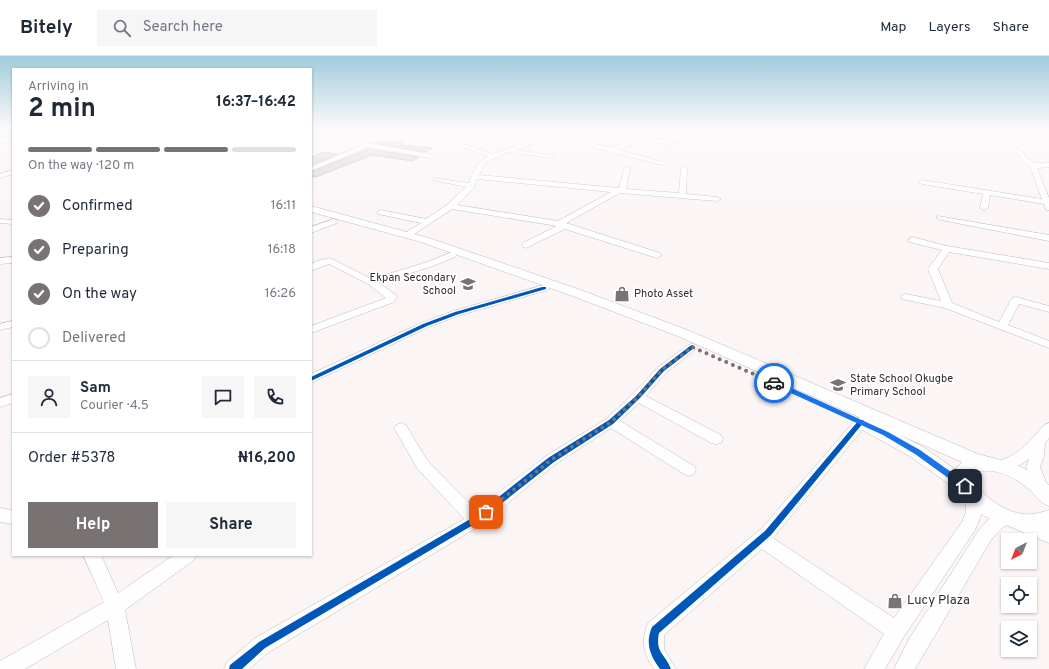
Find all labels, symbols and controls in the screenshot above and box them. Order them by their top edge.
search box [97,10,377,46]
text: Bitely [20,16,73,40]
icon: search [111,17,133,39]
text: Search here [143,18,223,37]
text: Map [880,19,906,36]
text: Layers [928,19,970,36]
text: Share [992,19,1029,36]
text: Arriving in [28,79,89,95]
text: 2 min [28,93,96,126]
text: 16:37–16:42 [216,93,296,112]
text: On the way · 120 m [28,158,134,174]
icon: check [28,195,50,217]
text: Confirmed [62,197,133,216]
text: 16:11 [271,198,296,214]
icon: check [28,239,50,261]
text: Preparing [62,241,129,260]
text: 16:18 [268,242,296,258]
place label: Ekpan Secondary School [370,271,456,298]
school or university icon: Ekpan Secondary School [459,275,477,293]
icon: check [28,283,50,305]
text: On the way [62,285,137,304]
shop icon: Photo Asset [613,285,631,303]
text: 16:26 [265,286,296,302]
place label: Photo Asset [634,287,693,301]
text: Delivered [62,329,126,348]
courier [754,363,794,403]
icon: car [763,372,785,394]
place label: State School Okugbe Primary School [850,372,953,399]
button: person [28,376,70,418]
button: chat [202,376,244,418]
button: phone [254,376,296,418]
school or university icon: State School Okugbe Primary School [829,376,847,394]
text: Sam [80,379,111,398]
text: Courier · 4.5 [80,398,149,414]
text: Order #5378 [28,449,115,468]
text: ₦16,200 [238,449,296,468]
pin [948,469,982,503]
icon: home [954,475,976,497]
pin [469,495,503,529]
icon: bag [475,501,497,523]
button: Help [28,502,158,548]
button: Share [166,502,296,548]
north arrow [1001,533,1037,569]
map controls [1001,533,1037,657]
button: locate [1001,577,1037,613]
shop icon: Lucy Plaza [886,592,904,610]
place label: Lucy Plaza [907,593,970,609]
button: layers [1001,621,1037,657]

